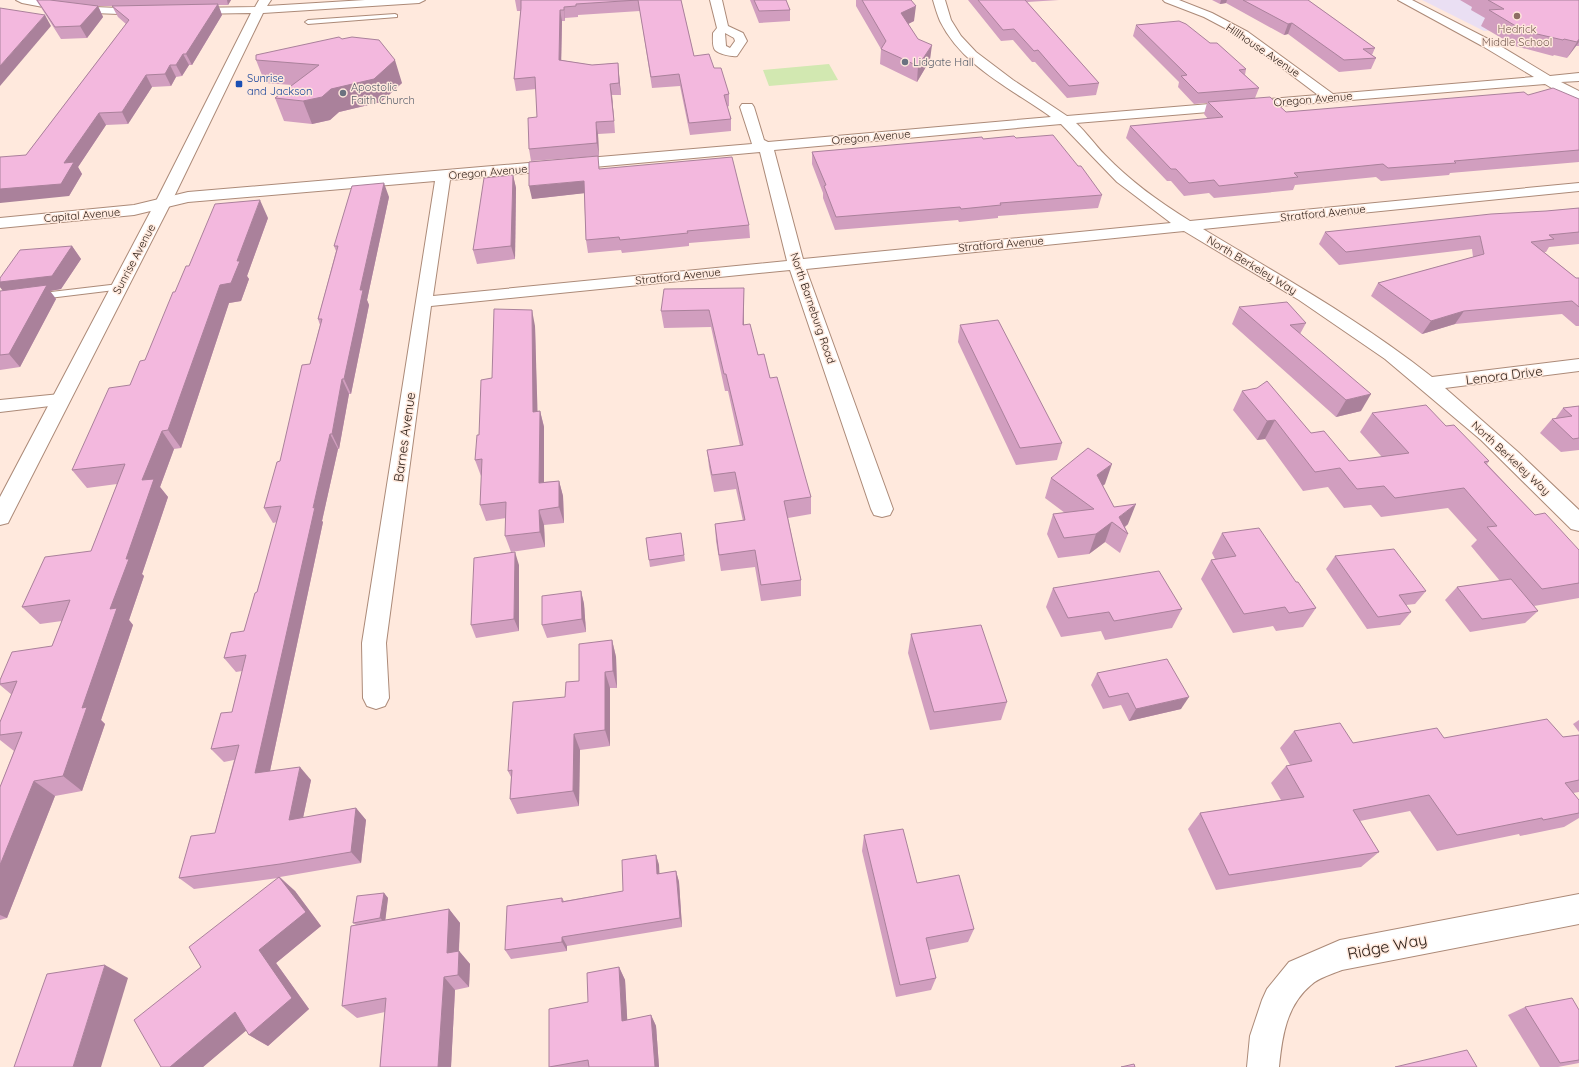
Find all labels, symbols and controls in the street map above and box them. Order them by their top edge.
marker: Hedrick Middle School [1512,11,1522,21]
street label: Hillhouse Avenue [1223,20,1303,80]
place label: Hedrick Middle School [1482,22,1552,49]
place label: Lidgate Hall [913,55,974,69]
marker: Lidgate Hall [900,57,910,67]
place label: Sunrise and Jackson [247,71,312,98]
marker: Sunrise and Jackson [234,79,244,89]
place label: Apostolic Faith Church [351,80,415,107]
marker: Apostolic Faith Church [338,88,348,98]
street label: Oregon Avenue [1273,89,1353,109]
street label: Oregon Avenue [831,127,911,147]
street label: Oregon Avenue [448,162,528,182]
street label: Stratford Avenue [1280,202,1366,224]
street label: Capital Avenue [43,205,121,225]
street label: Sunrise Avenue [110,222,158,296]
street label: Stratford Avenue [958,233,1044,255]
street label: North Berkeley Way [1204,233,1300,297]
street label: North Barneburg Road [787,251,839,365]
street label: Stratford Avenue [635,265,721,287]
street label: Lenora Drive [1465,362,1543,388]
street label: Barnes Avenue [390,391,418,483]
street label: North Berkeley Way [1469,418,1553,498]
street label: Ridge Way [1345,928,1429,964]

